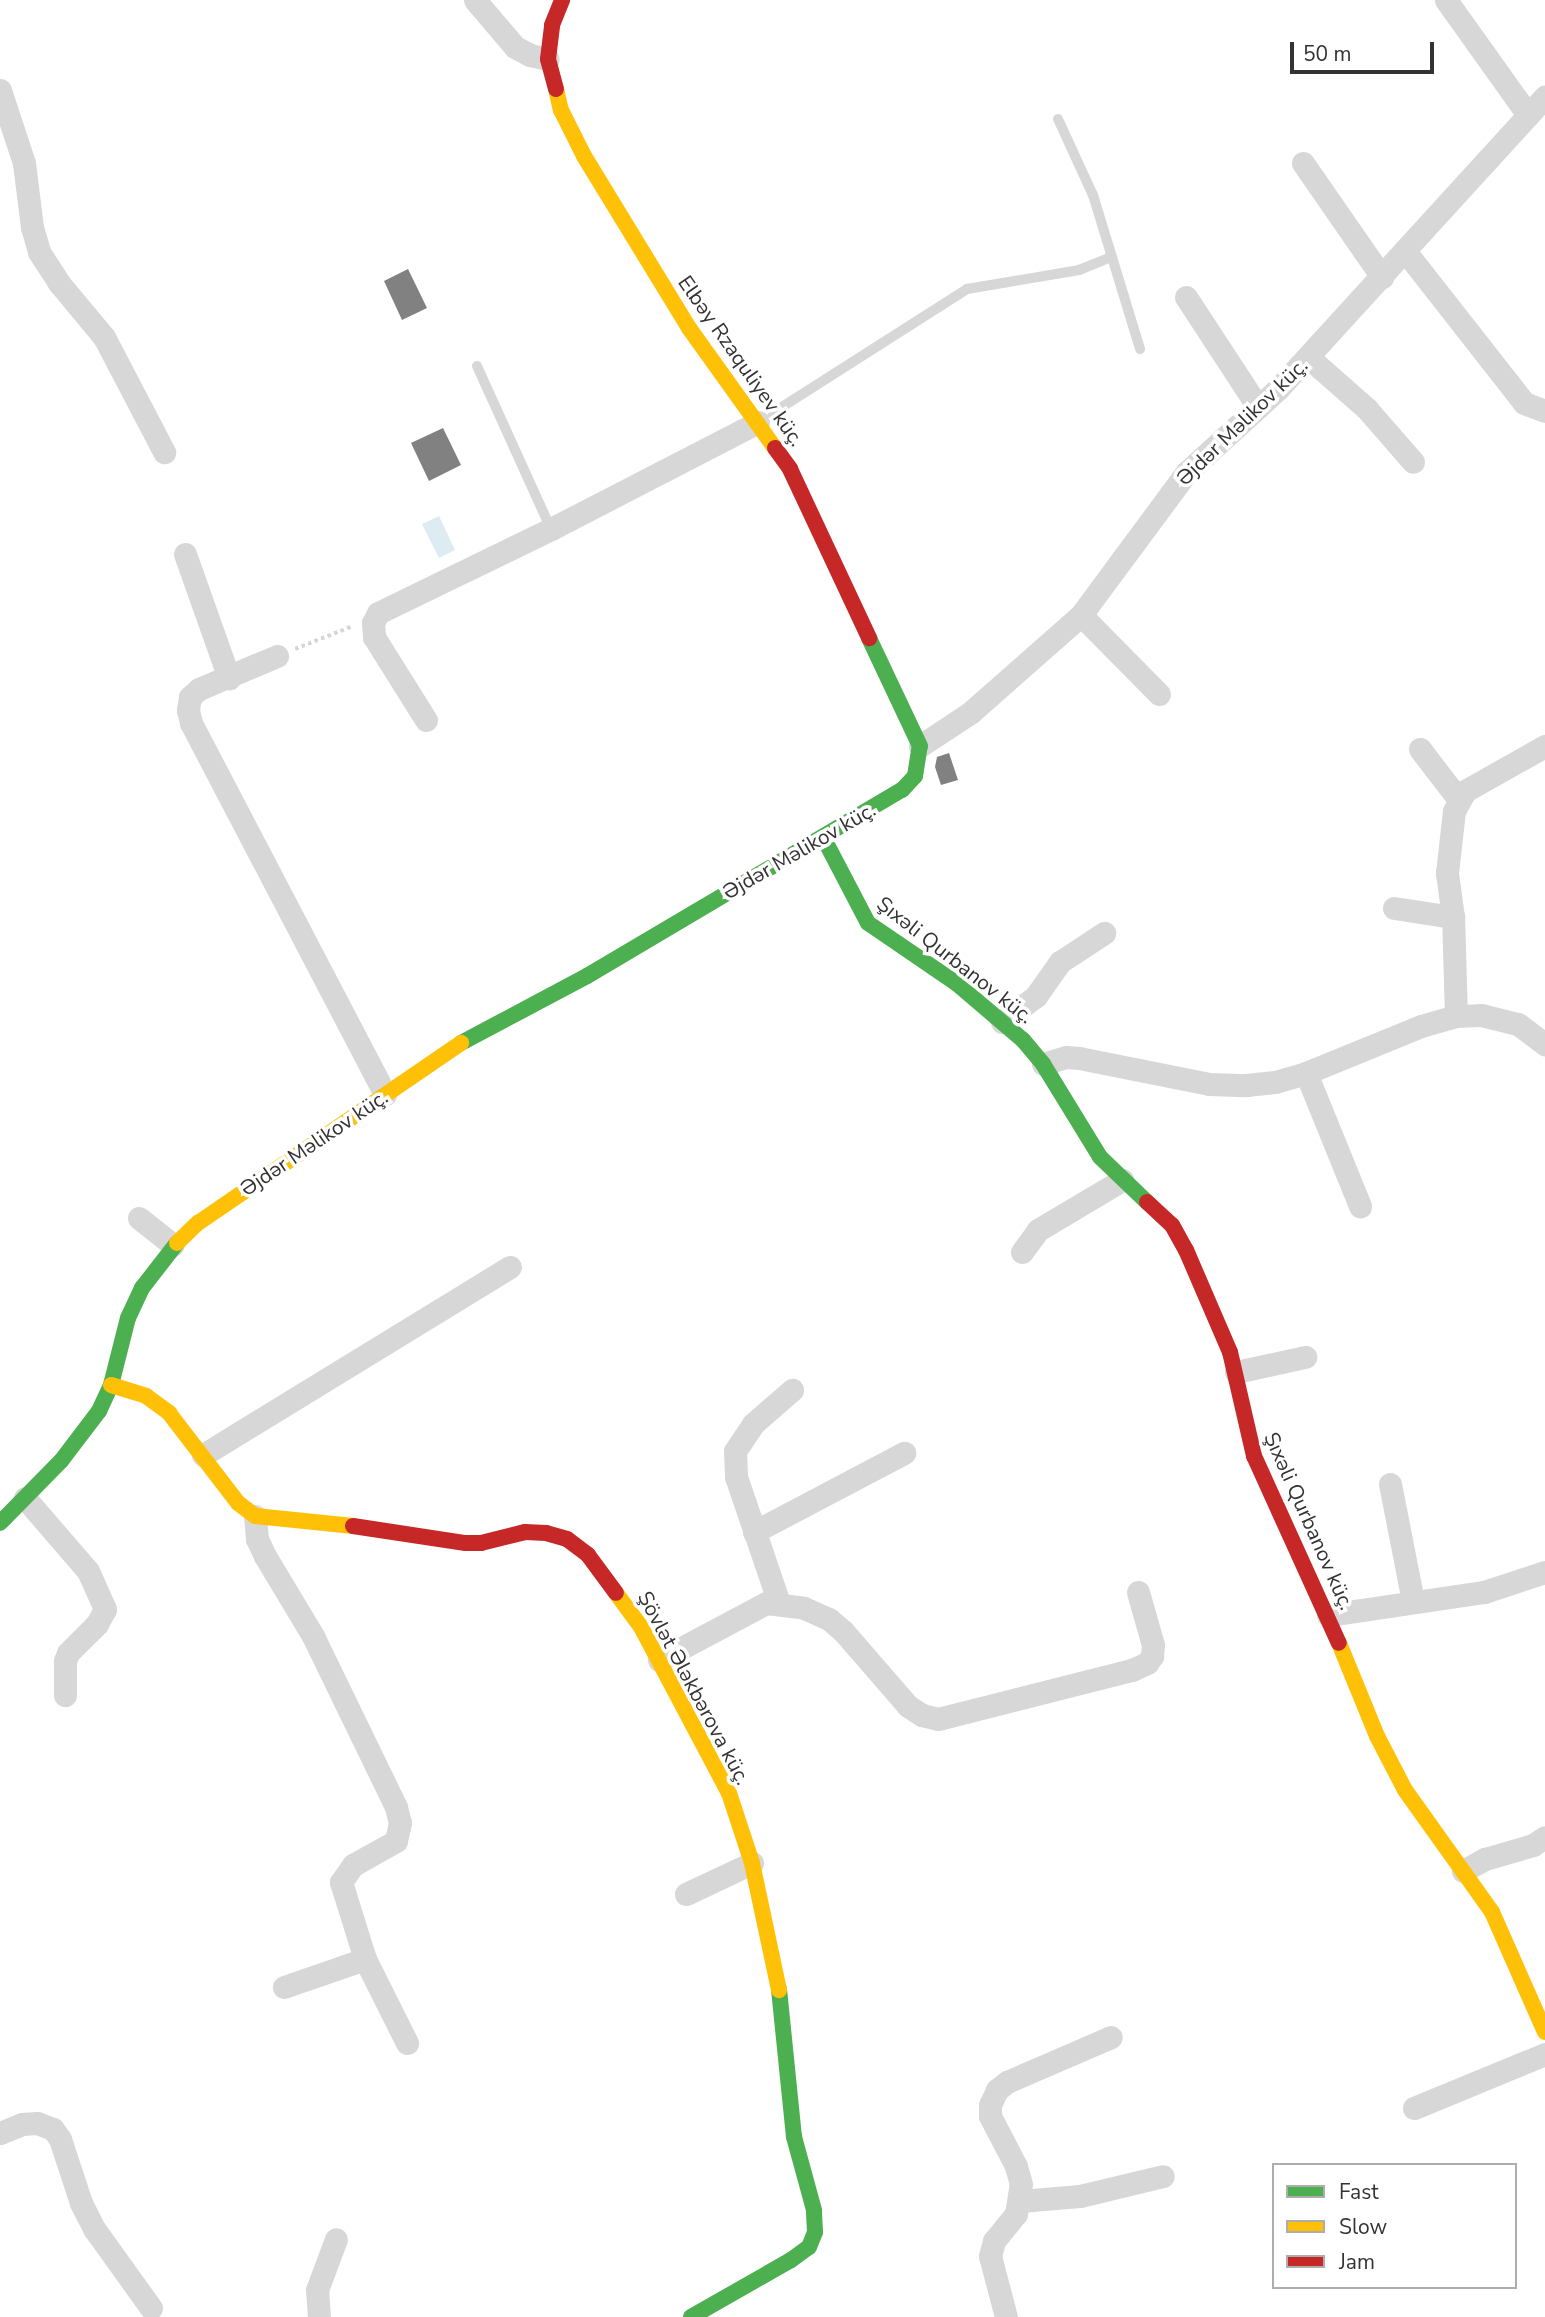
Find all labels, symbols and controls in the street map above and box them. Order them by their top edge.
scale bar [1293,28,1436,72]
text: 50 m [1303,40,1352,68]
street label: Elbəy Rzaquliyev küç. [673,271,809,451]
street label: Əjdər Məlikov küç. [1171,353,1313,491]
street label: Əjdər Məlikov küç. [718,797,880,905]
street label: Şıxəli Qurbanov küç. [872,891,1038,1029]
street label: Əjdər Məlikov küç. [235,1084,393,1202]
street label: Şıxəli Qurbanov küç. [1259,1428,1359,1614]
street label: Şövlət Ələkbərova küç. [632,1587,756,1789]
legend [1272,2163,1517,2289]
text: Fast [1339,2178,1379,2206]
text: Slow [1339,2213,1387,2241]
text: Jam [1339,2248,1375,2276]

